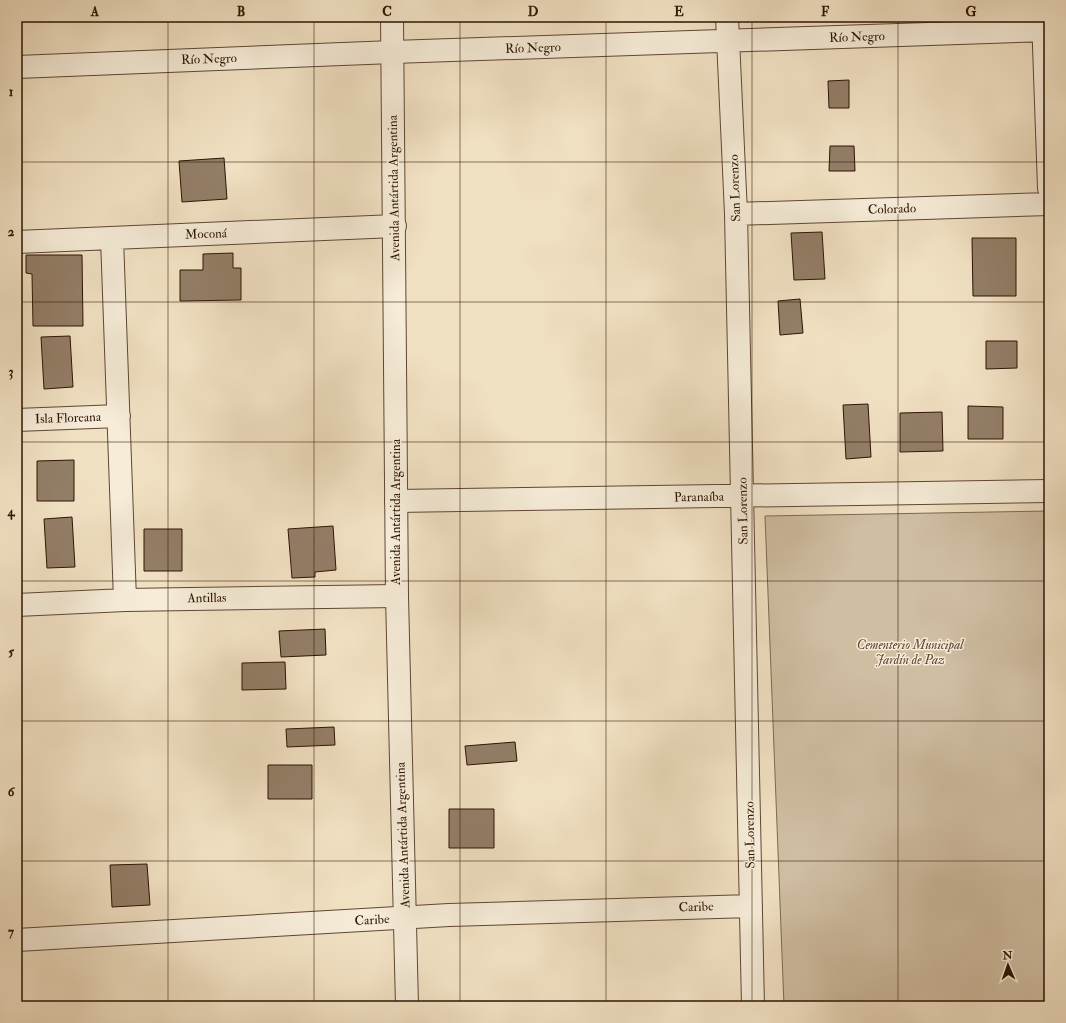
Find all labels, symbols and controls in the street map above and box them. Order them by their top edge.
text: A [90,4,100,20]
text: B [237,4,245,20]
text: C [382,4,392,20]
text: D [528,4,539,20]
text: E [674,4,684,20]
text: F [821,4,830,20]
text: G [966,4,977,20]
street label: Río Negro [829,28,885,46]
street label: Río Negro [505,39,561,57]
street label: Río Negro [181,50,237,68]
text: 1 [9,84,14,100]
street label: Avenida Antártida Argentina [385,114,403,262]
street label: San Lorenzo [726,154,744,222]
street label: Colorado [868,200,916,218]
text: 2 [8,224,15,240]
street label: Moconá [185,225,228,243]
text: 3 [9,364,14,380]
street label: Isla Floreana [35,409,102,427]
street label: Avenida Antártida Argentina [388,438,404,586]
street label: San Lorenzo [734,477,752,545]
street label: Paranaíba [674,489,725,505]
text: 4 [6,504,15,520]
street label: Antillas [186,590,227,606]
park label: Cementerio Municipal Jardín de Paz [857,637,964,668]
text: 5 [8,644,14,660]
street label: Avenida Antártida Argentina [392,761,414,909]
text: 6 [8,784,16,800]
street label: San Lorenzo [741,801,759,869]
street label: Caribe [678,898,714,916]
street label: Caribe [354,911,390,929]
text: 7 [8,924,15,940]
north arrow [988,945,1028,985]
text: N [1002,949,1014,962]

